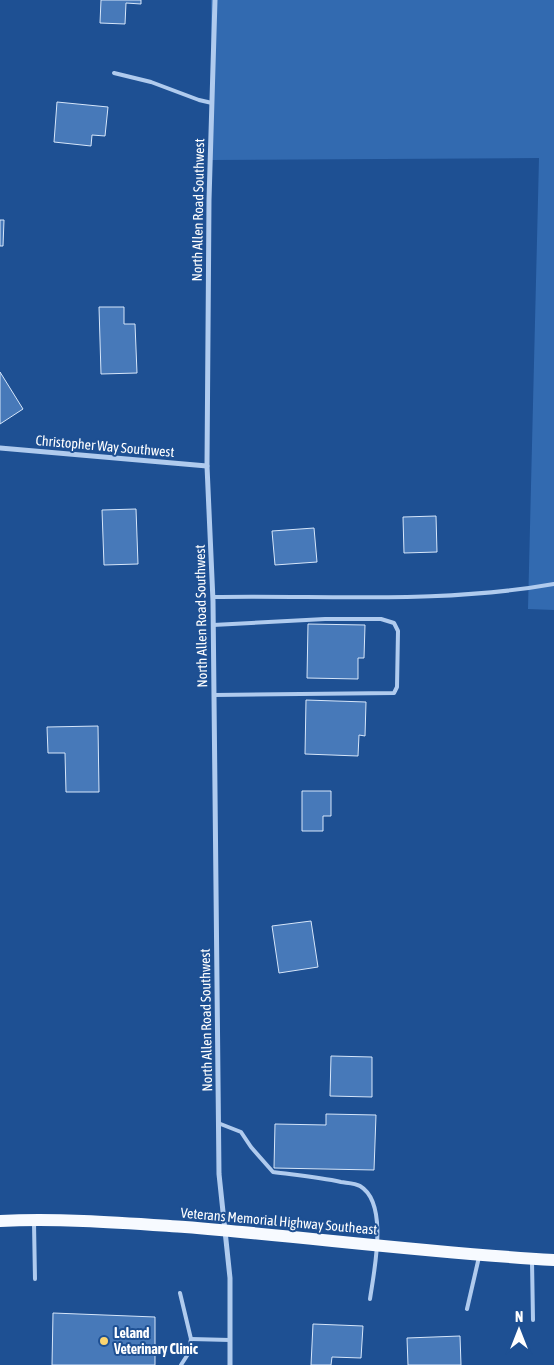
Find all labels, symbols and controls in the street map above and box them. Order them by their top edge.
street label: North Allen Road Southwest [189,138,207,282]
street label: Christopher Way Southwest [35,432,175,460]
street label: North Allen Road Southwest [192,544,210,688]
street label: North Allen Road Southwest [197,948,215,1092]
street label: Veterans Memorial Highway Southeast [180,1204,378,1238]
north arrow [494,1305,544,1355]
text: N [515,1309,523,1325]
place label: Leland Veterinary Clinic [113,1325,199,1357]
marker: Leland Veterinary Clinic [98,1335,110,1347]

